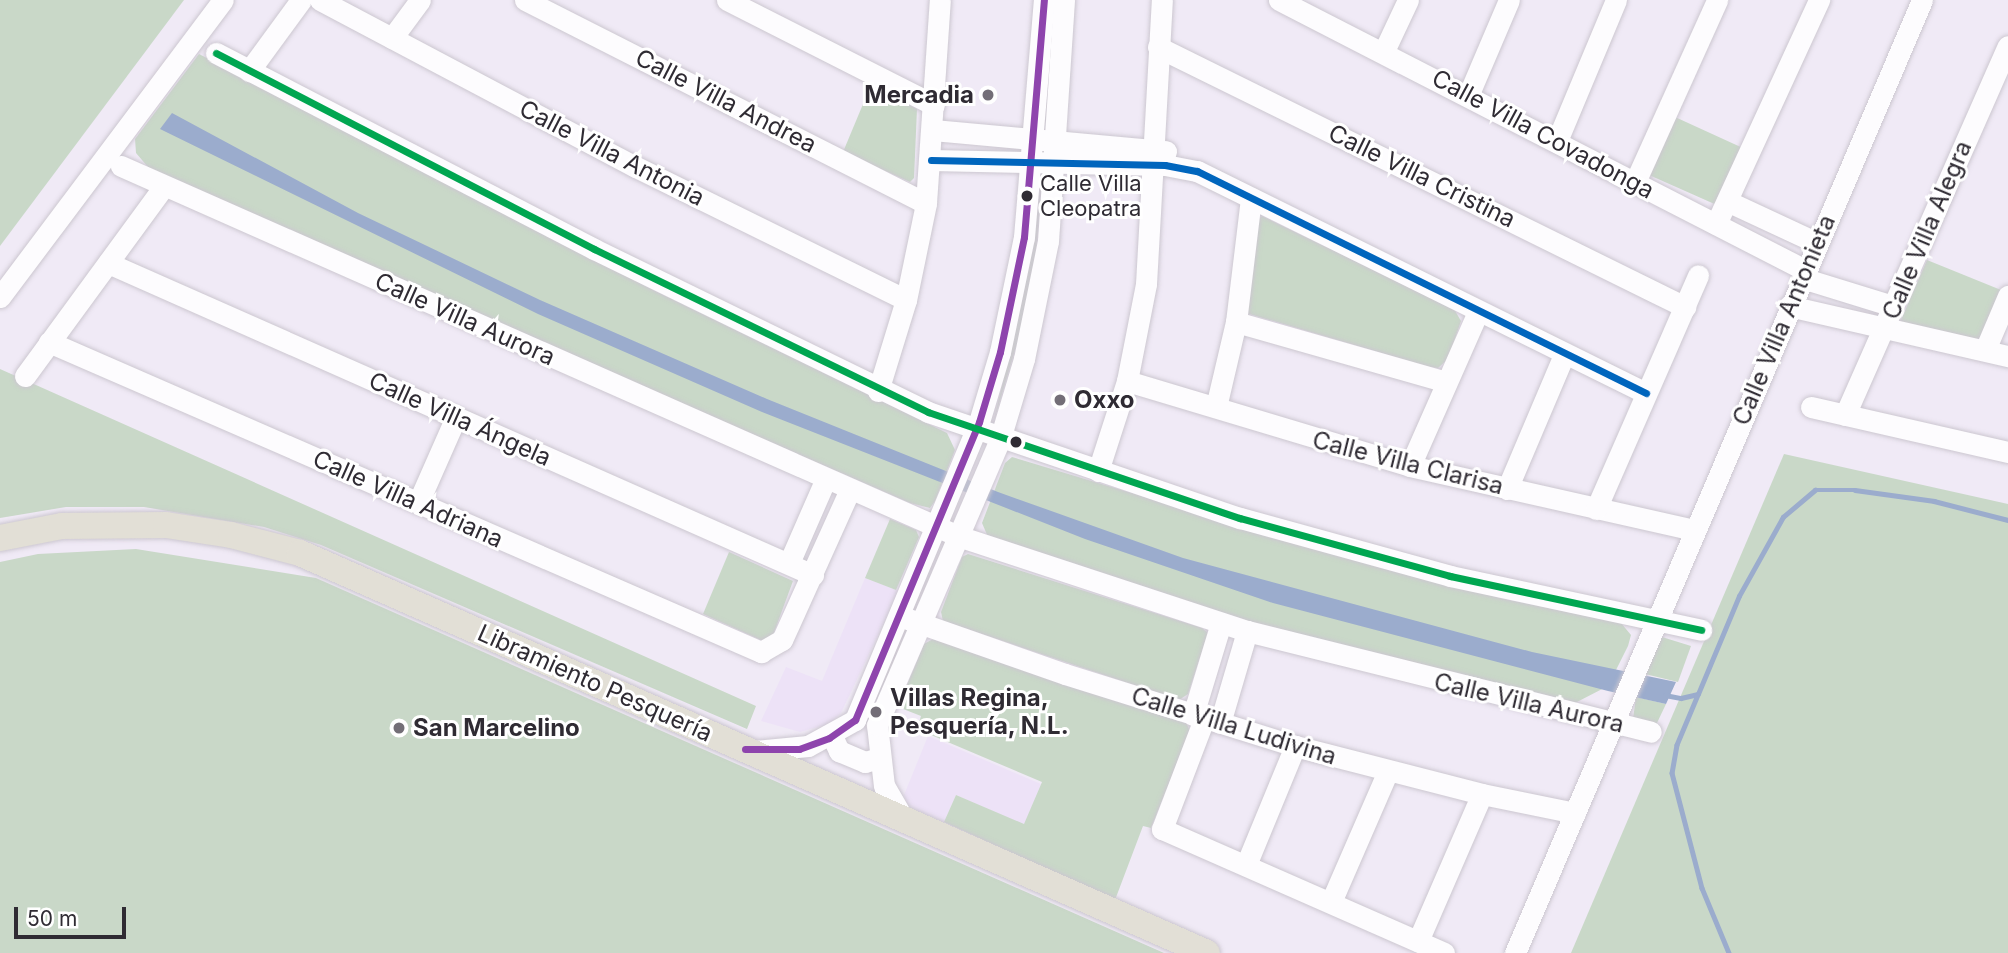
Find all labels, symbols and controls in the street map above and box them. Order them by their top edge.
street label: Calle Villa Andrea [631,43,821,159]
street label: Calle Villa Covadonga [1427,63,1659,205]
place label: Mercadia [864,81,974,109]
marker: Mercadia [980,87,996,103]
street label: Calle Villa Antonia [515,94,709,212]
street label: Calle Villa Cristina [1324,118,1520,234]
street label: Calle Villa Alegra [1876,136,1978,324]
place label: Calle Villa Cleopatra [1040,170,1142,222]
marker: Calle Villa Cleopatra [1020,189,1034,203]
street label: Calle Villa Antonieta [1727,210,1841,430]
street label: Calle Villa Aurora [371,266,559,372]
street label: Calle Villa Ángela [364,366,556,472]
place label: Oxxo [1074,386,1135,414]
marker: Oxxo [1052,392,1068,408]
street label: Calle Villa Clarisa [1310,425,1506,501]
unlabelled marker [1009,435,1023,449]
street label: Calle Villa Adriana [308,444,508,554]
street label: Libramiento Pesquería [473,618,717,748]
street label: Calle Villa Aurora [1431,667,1627,739]
street label: Calle Villa Ludivina [1128,681,1340,771]
place label: Villas Regina, Pesquería, N.L. [890,684,1069,740]
marker: Villas Regina, Pesquería, N.L. [868,704,884,720]
place label: San Marcelino [413,714,580,742]
marker: San Marcelino [391,720,407,736]
scale bar [18,894,130,938]
text: 50 m [27,906,77,931]

